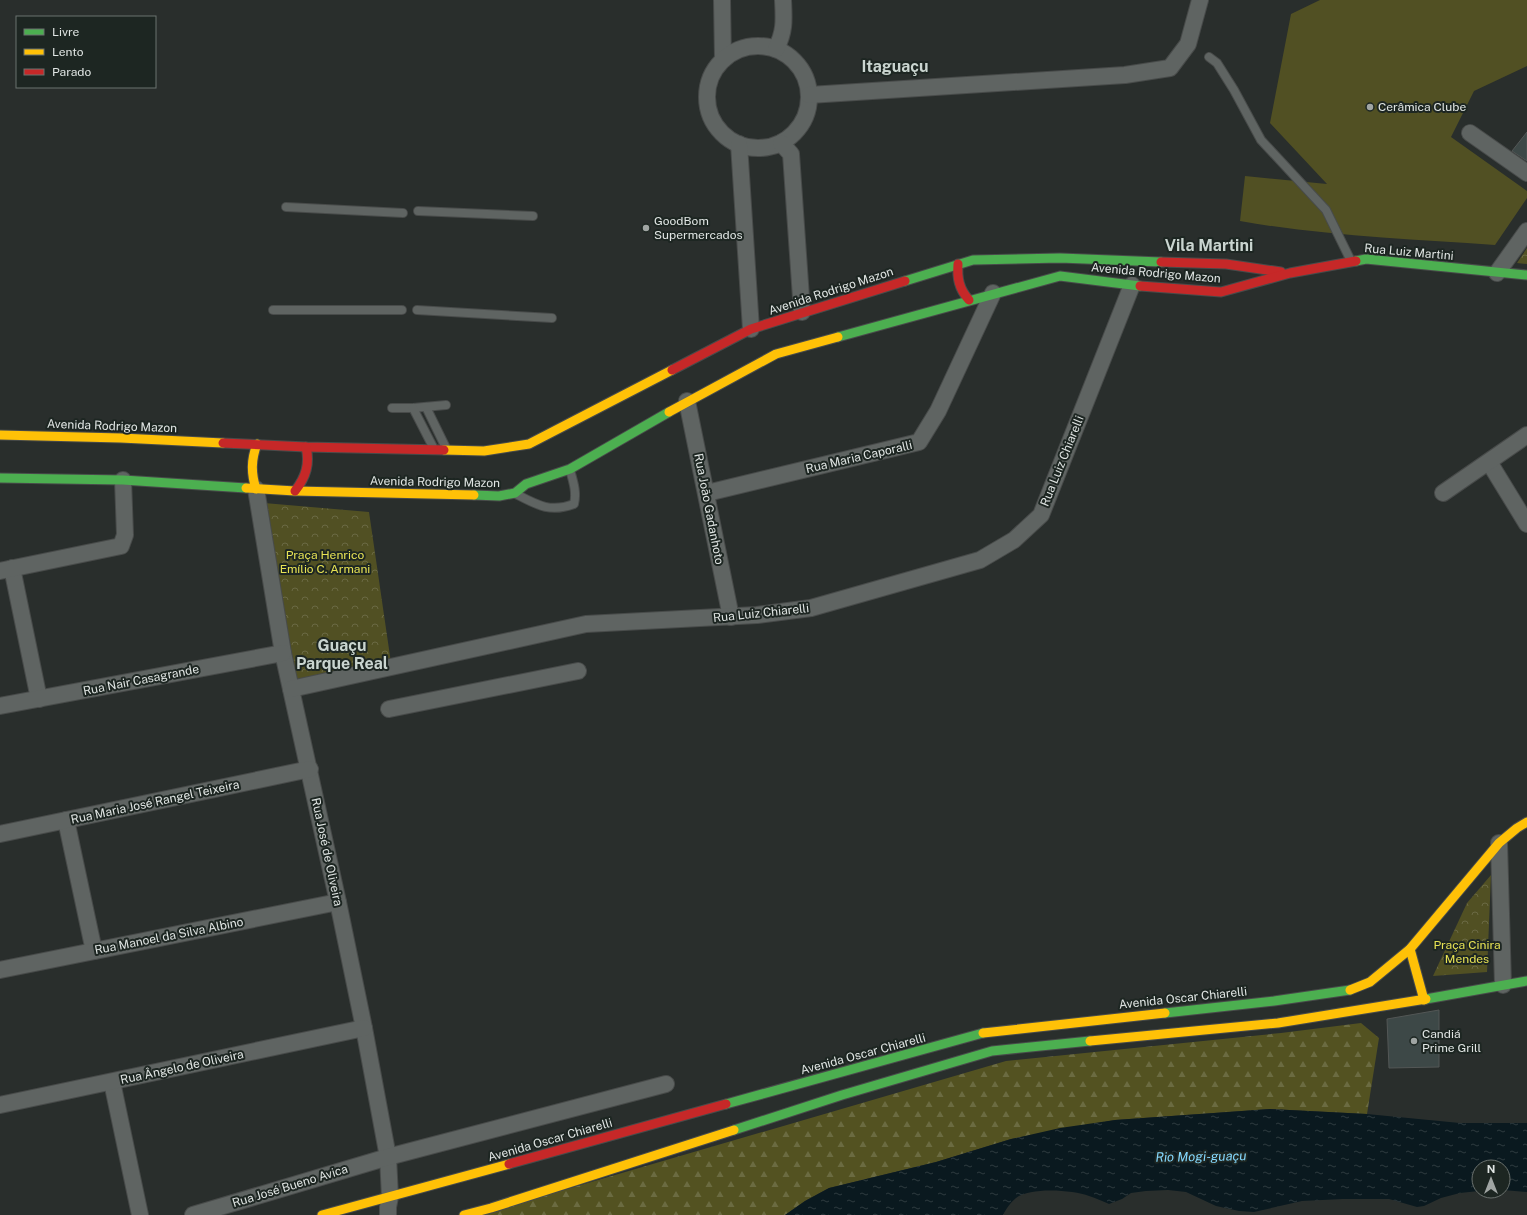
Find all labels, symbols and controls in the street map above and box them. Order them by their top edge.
legend [16,16,156,88]
text: Livre [52,25,80,39]
text: Lento [52,45,84,59]
district label: Itaguaçu [861,57,929,76]
text: Parado [52,65,91,79]
place label: Cerâmica Clube [1378,100,1466,114]
marker: Cerâmica Clube [1365,102,1375,112]
place label: GoodBom Supermercados [654,214,743,242]
marker: GoodBom Supermercados [641,223,651,233]
district label: Vila Martini [1165,236,1253,255]
street label: Rua Luiz Martini [1364,241,1454,263]
street label: Avenida Rodrigo Mazon [1091,260,1222,286]
street label: Avenida Rodrigo Mazon [767,264,895,318]
street label: Rua Luiz Chiarelli [1037,414,1087,508]
street label: Avenida Rodrigo Mazon [47,417,177,435]
street label: Rua Maria Caporalli [804,438,914,476]
street label: Rua João Gadanhoto [691,452,727,566]
street label: Avenida Rodrigo Mazon [370,474,500,490]
park label: Praça Henrico Emílio C. Armani [280,548,370,576]
street label: Rua Luiz Chiarelli [712,601,810,625]
district label: Guaçu Parque Real [296,636,388,673]
street label: Rua Nair Casagrande [82,662,200,698]
street label: Rua Maria José Rangel Teixeira [70,777,240,827]
street label: Rua José de Oliveira [309,797,345,907]
street label: Rua Manoel da Silva Albino [93,915,245,957]
park label: Praça Cinira Mendes [1433,938,1501,966]
street label: Avenida Oscar Chiarelli [1118,984,1248,1012]
place label: Candiá Prime Grill [1422,1027,1481,1055]
street label: Avenida Oscar Chiarelli [799,1031,927,1077]
marker: Candiá Prime Grill [1409,1036,1419,1046]
street label: Rua Ângelo de Oliveira [119,1047,245,1087]
street label: Avenida Oscar Chiarelli [486,1116,614,1164]
water label: Rio Mogi-guaçu [1155,1148,1247,1165]
north arrow [1471,1159,1511,1199]
street label: Rua José Bueno Avica [231,1162,349,1210]
text: N [1487,1163,1495,1175]

